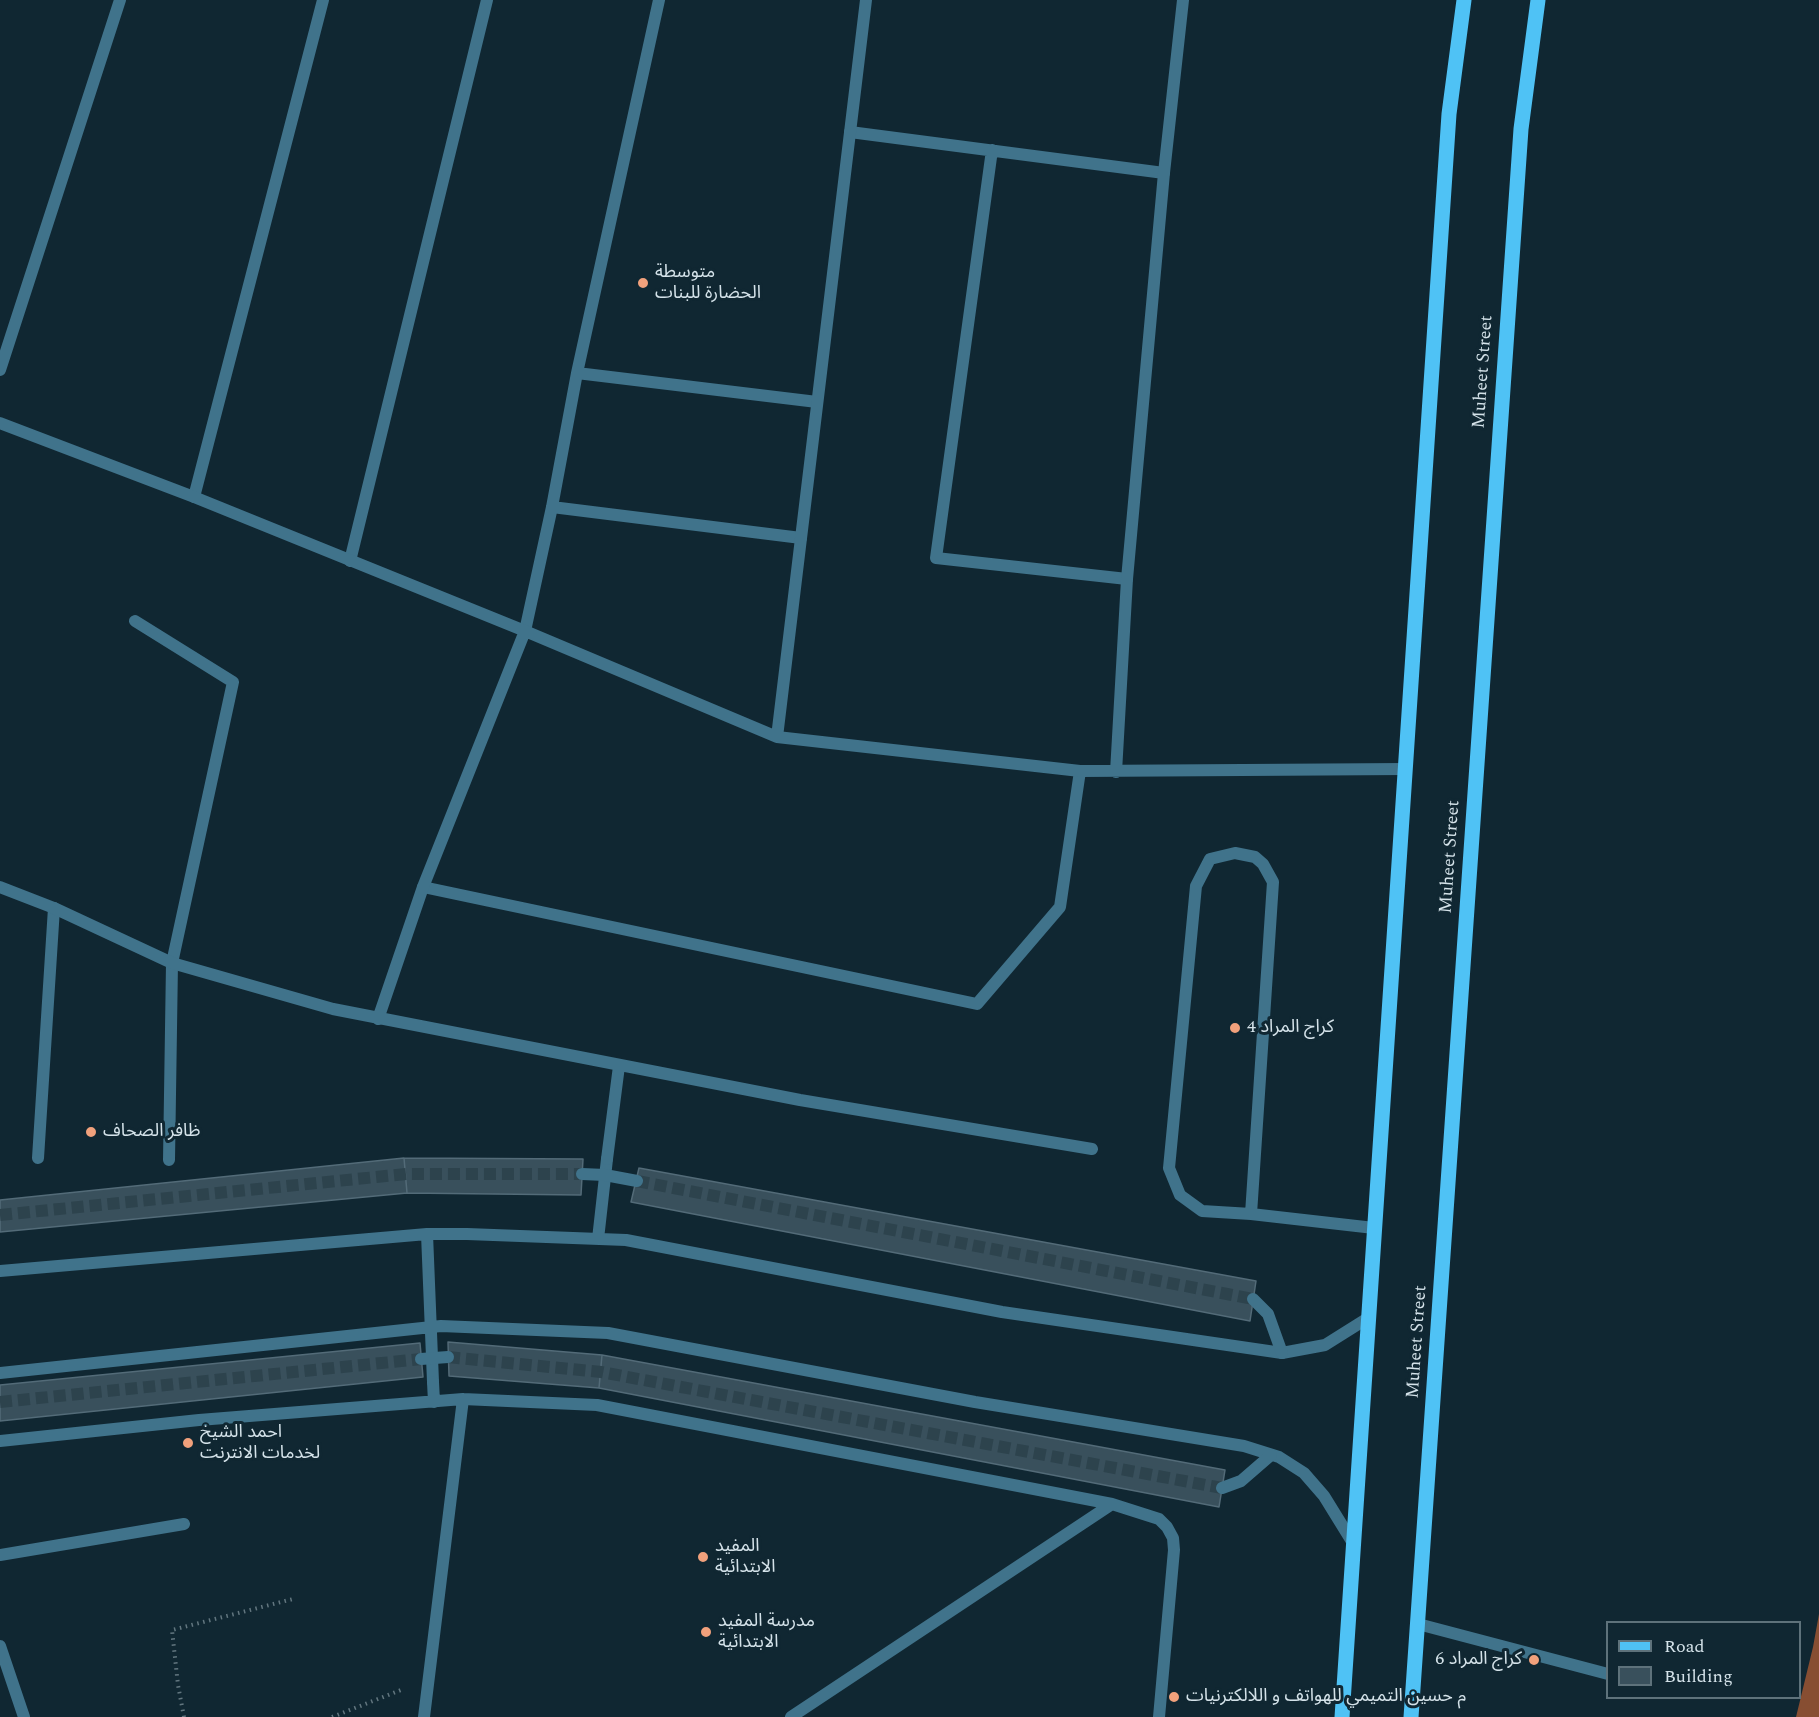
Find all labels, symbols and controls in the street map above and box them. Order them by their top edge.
place label: متوسطة الحضارة للبنات [655,262,761,304]
marker: متوسطة الحضارة للبنات [636,276,650,290]
street label: Muheet Street [1469,315,1499,429]
street label: Muheet Street [1436,800,1466,914]
place label: كراج المراد 4 [1247,1017,1334,1039]
marker: كراج المراد 4 [1228,1021,1242,1035]
place label: ظافر الصحاف [103,1121,201,1143]
marker: ظافر الصحاف [84,1125,98,1139]
street label: Muheet Street [1403,1285,1433,1399]
place label: احمد الشيخ لخدمات الانترنت [200,1422,320,1464]
marker: احمد الشيخ لخدمات الانترنت [181,1436,195,1450]
place label: المفيد الابتدائية [715,1536,775,1578]
marker: المفيد الابتدائية [696,1550,710,1564]
place label: مدرسة المفيد الابتدائية [718,1611,815,1654]
legend [1606,1621,1801,1699]
marker: مدرسة المفيد الابتدائية [699,1625,713,1639]
text: Road [1664,1633,1705,1660]
place label: كراج المراد 6 [1435,1649,1522,1671]
marker: كراج المراد 6 [1527,1653,1541,1667]
text: Building [1664,1663,1733,1690]
place label: م حسين التميمي للهواتف و اللالكترنيات [1186,1686,1466,1708]
marker: م حسين التميمي للهواتف و اللالكترنيات [1167,1690,1181,1704]

